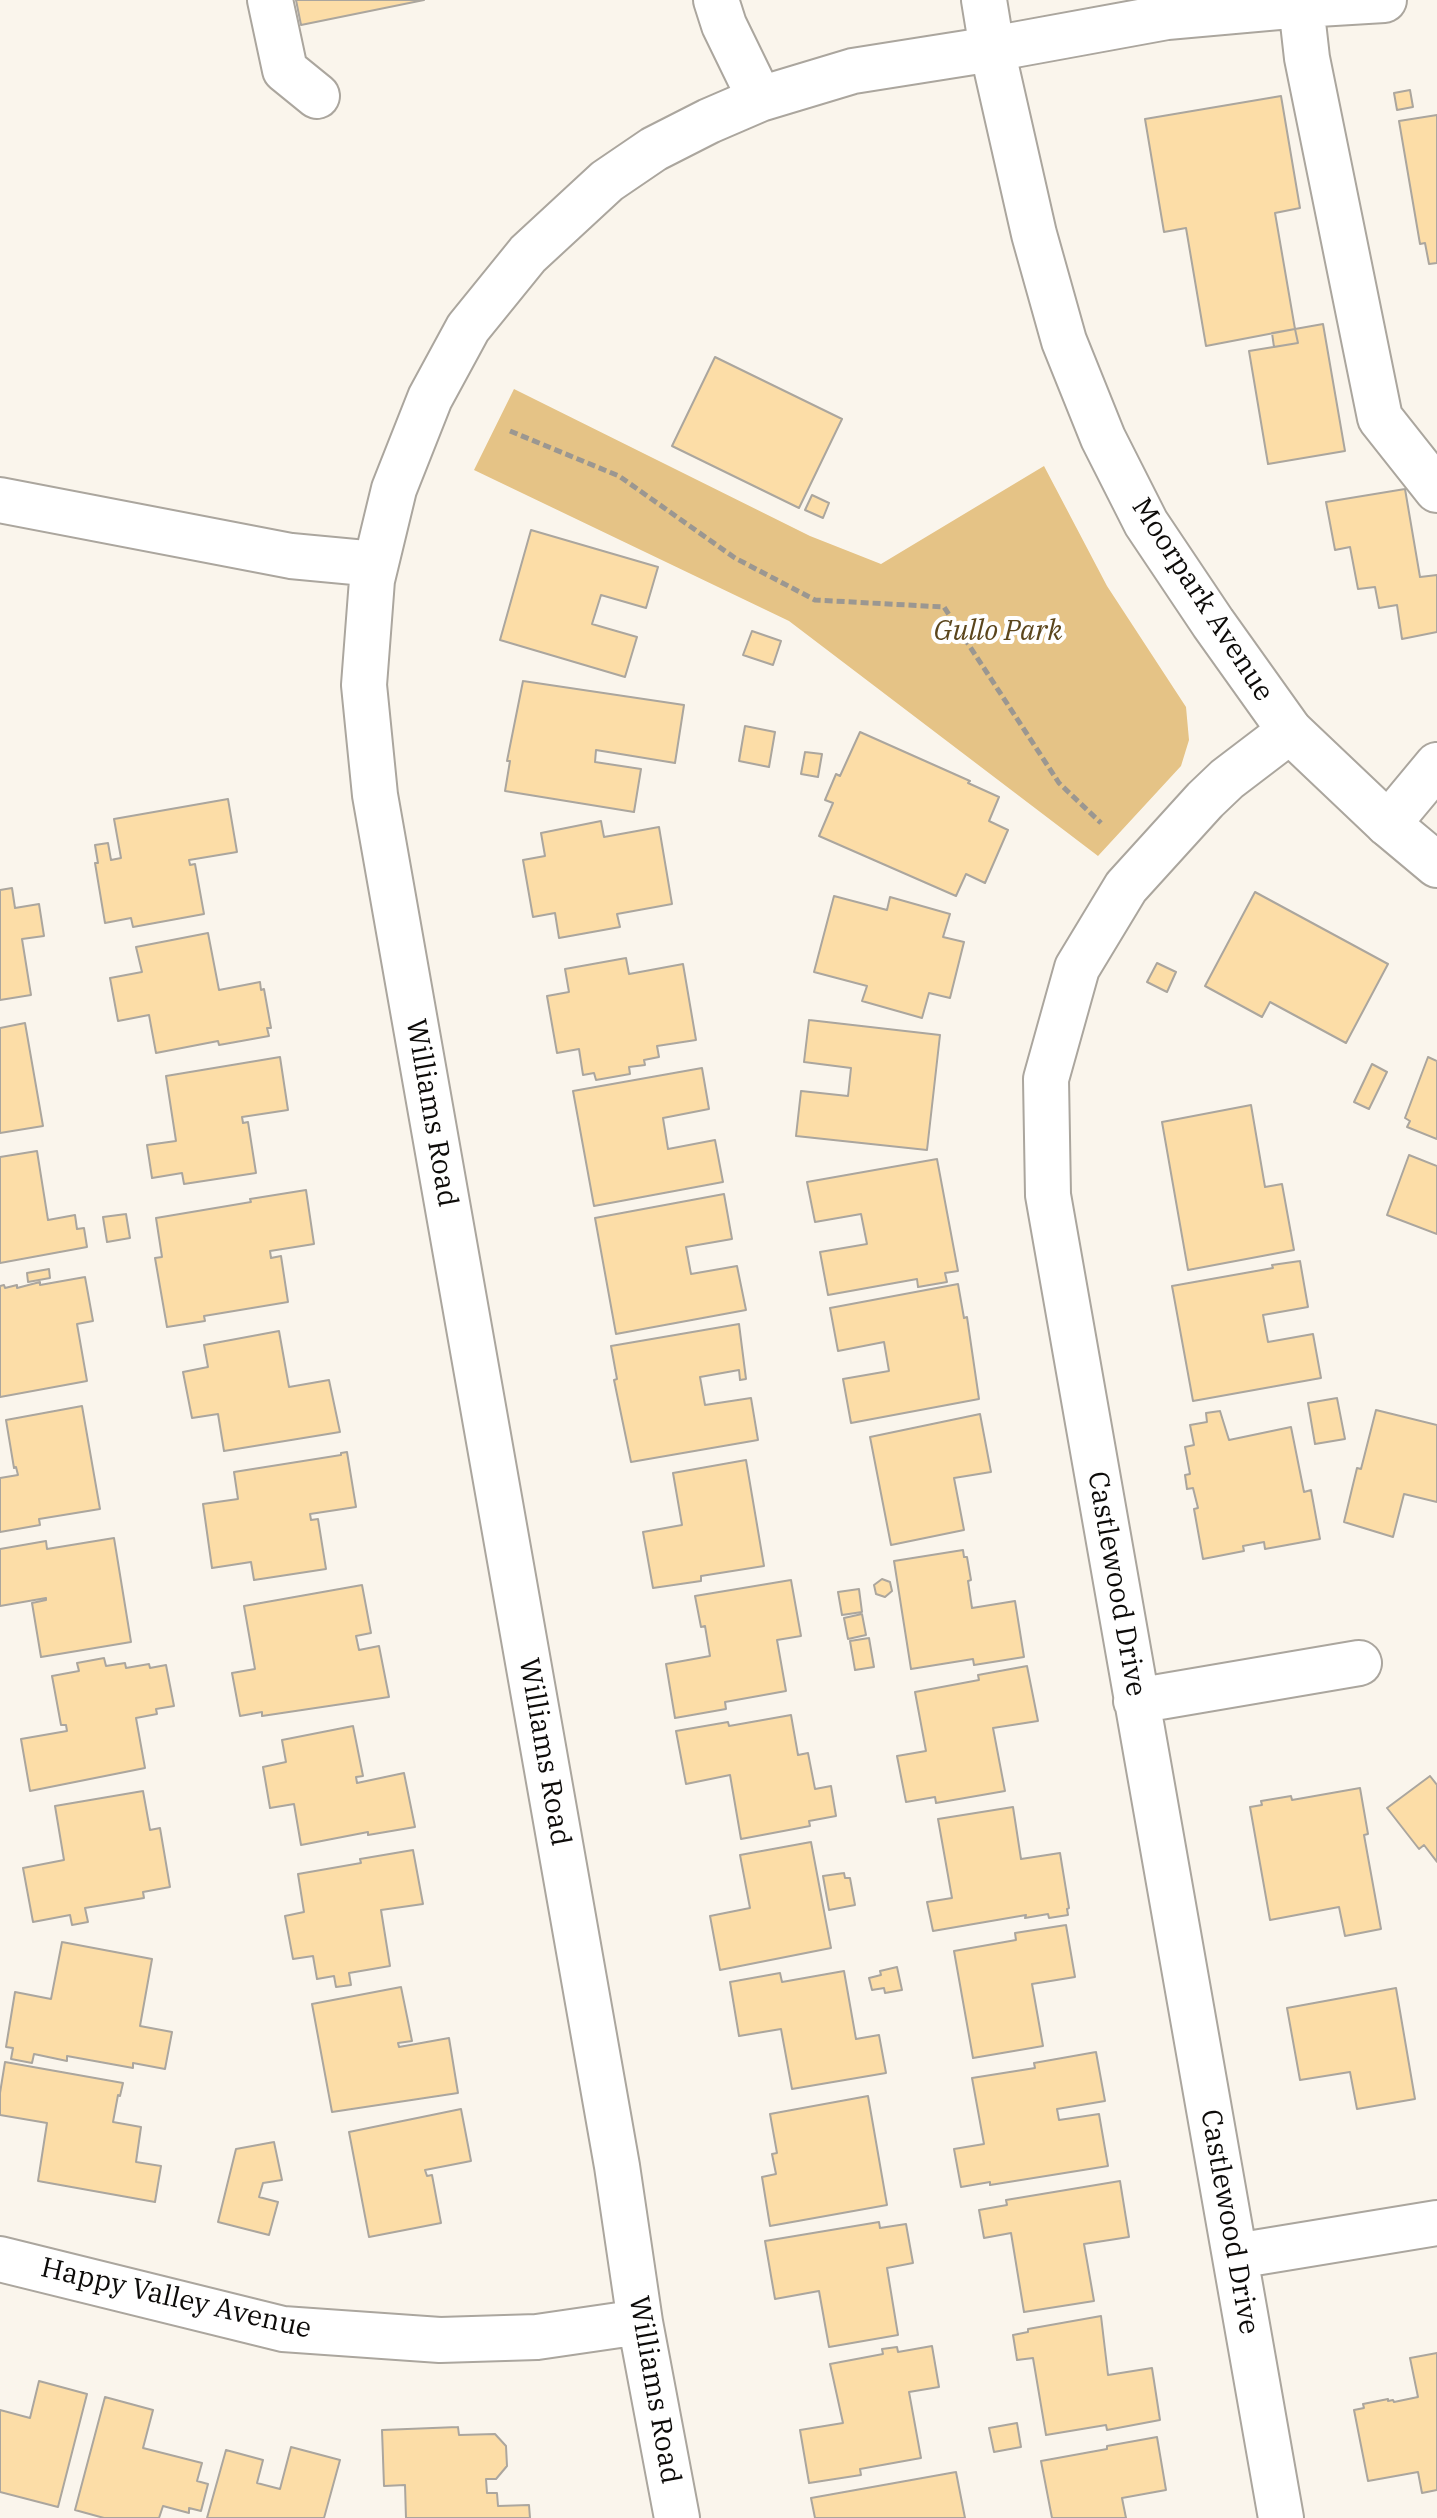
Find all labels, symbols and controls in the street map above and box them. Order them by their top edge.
street label: Moorpark Avenue [1124,492,1280,708]
park label: Gullo Park [934,615,1062,649]
street label: Williams Road [398,1017,464,1209]
street label: Castlewood Drive [1080,1469,1152,1699]
street label: Williams Road [511,1656,577,1848]
street label: Castlewood Drive [1193,2107,1265,2337]
street label: Happy Valley Avenue [37,2252,315,2346]
street label: Williams Road [621,2294,687,2486]

